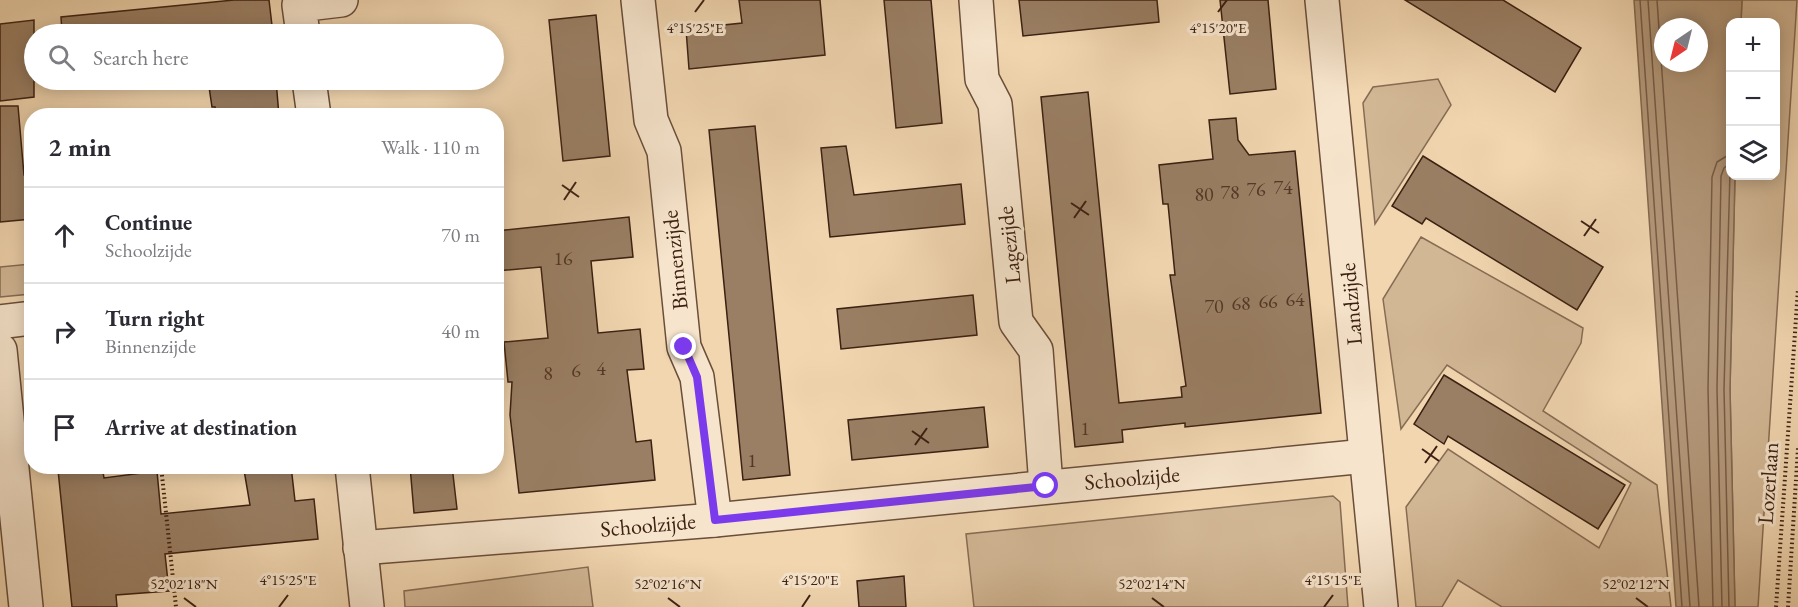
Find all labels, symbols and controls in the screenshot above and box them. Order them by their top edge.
text: 4°15'25"E [667,18,724,37]
text: 4°15'20"E [1190,18,1247,37]
north arrow [1654,18,1708,72]
map controls [1726,18,1780,180]
button: + [1726,18,1780,72]
search box [24,24,504,90]
icon: search [45,41,78,74]
text: Search here [93,43,188,72]
button: − [1726,72,1780,126]
button: layers [1726,126,1780,180]
text: 2 min [48,130,111,164]
text: Walk · 110 m [381,134,480,160]
house number: 74 [1273,174,1293,200]
house number: 76 [1246,176,1266,202]
house number: 78 [1220,179,1240,205]
house number: 80 [1194,181,1214,207]
street label: Lagezijde [990,204,1028,285]
text: Continue [105,208,192,237]
street label: Binnenzijde [655,208,695,311]
icon: ahead [48,219,81,252]
text: 70 m [441,222,480,248]
text: Schoolzijde [105,237,192,263]
house number: 16 [553,245,573,271]
street label: Landzijde [1333,261,1369,346]
house number: 64 [1285,286,1305,312]
house number: 66 [1258,288,1278,314]
house number: 68 [1231,290,1251,316]
house number: 70 [1204,293,1224,319]
text: Turn right [105,304,204,333]
icon: right [48,315,81,348]
text: 40 m [441,318,480,344]
text: Binnenzijde [105,333,196,359]
route end [670,333,696,359]
house number: 4 [596,355,606,381]
house number: 6 [571,357,581,383]
house number: 8 [543,360,553,386]
icon: arrive [48,411,81,444]
text: Arrive at destination [105,413,297,442]
house number: 1 [1080,415,1090,441]
street label: Lozerlaan [1751,441,1785,525]
house number: 1 [747,447,757,473]
street label: Schoolzijde [1083,459,1181,497]
route start [1032,472,1058,498]
street label: Schoolzijde [599,506,697,544]
text: 4°15'25"E [260,570,317,589]
text: 4°15'20"E [782,570,839,589]
text: 4°15'15"E [1305,570,1362,589]
text: 52°02'18"N [150,574,218,593]
text: 52°02'16"N [634,574,702,593]
text: 52°02'14"N [1118,574,1186,593]
text: 52°02'12"N [1602,574,1670,593]

